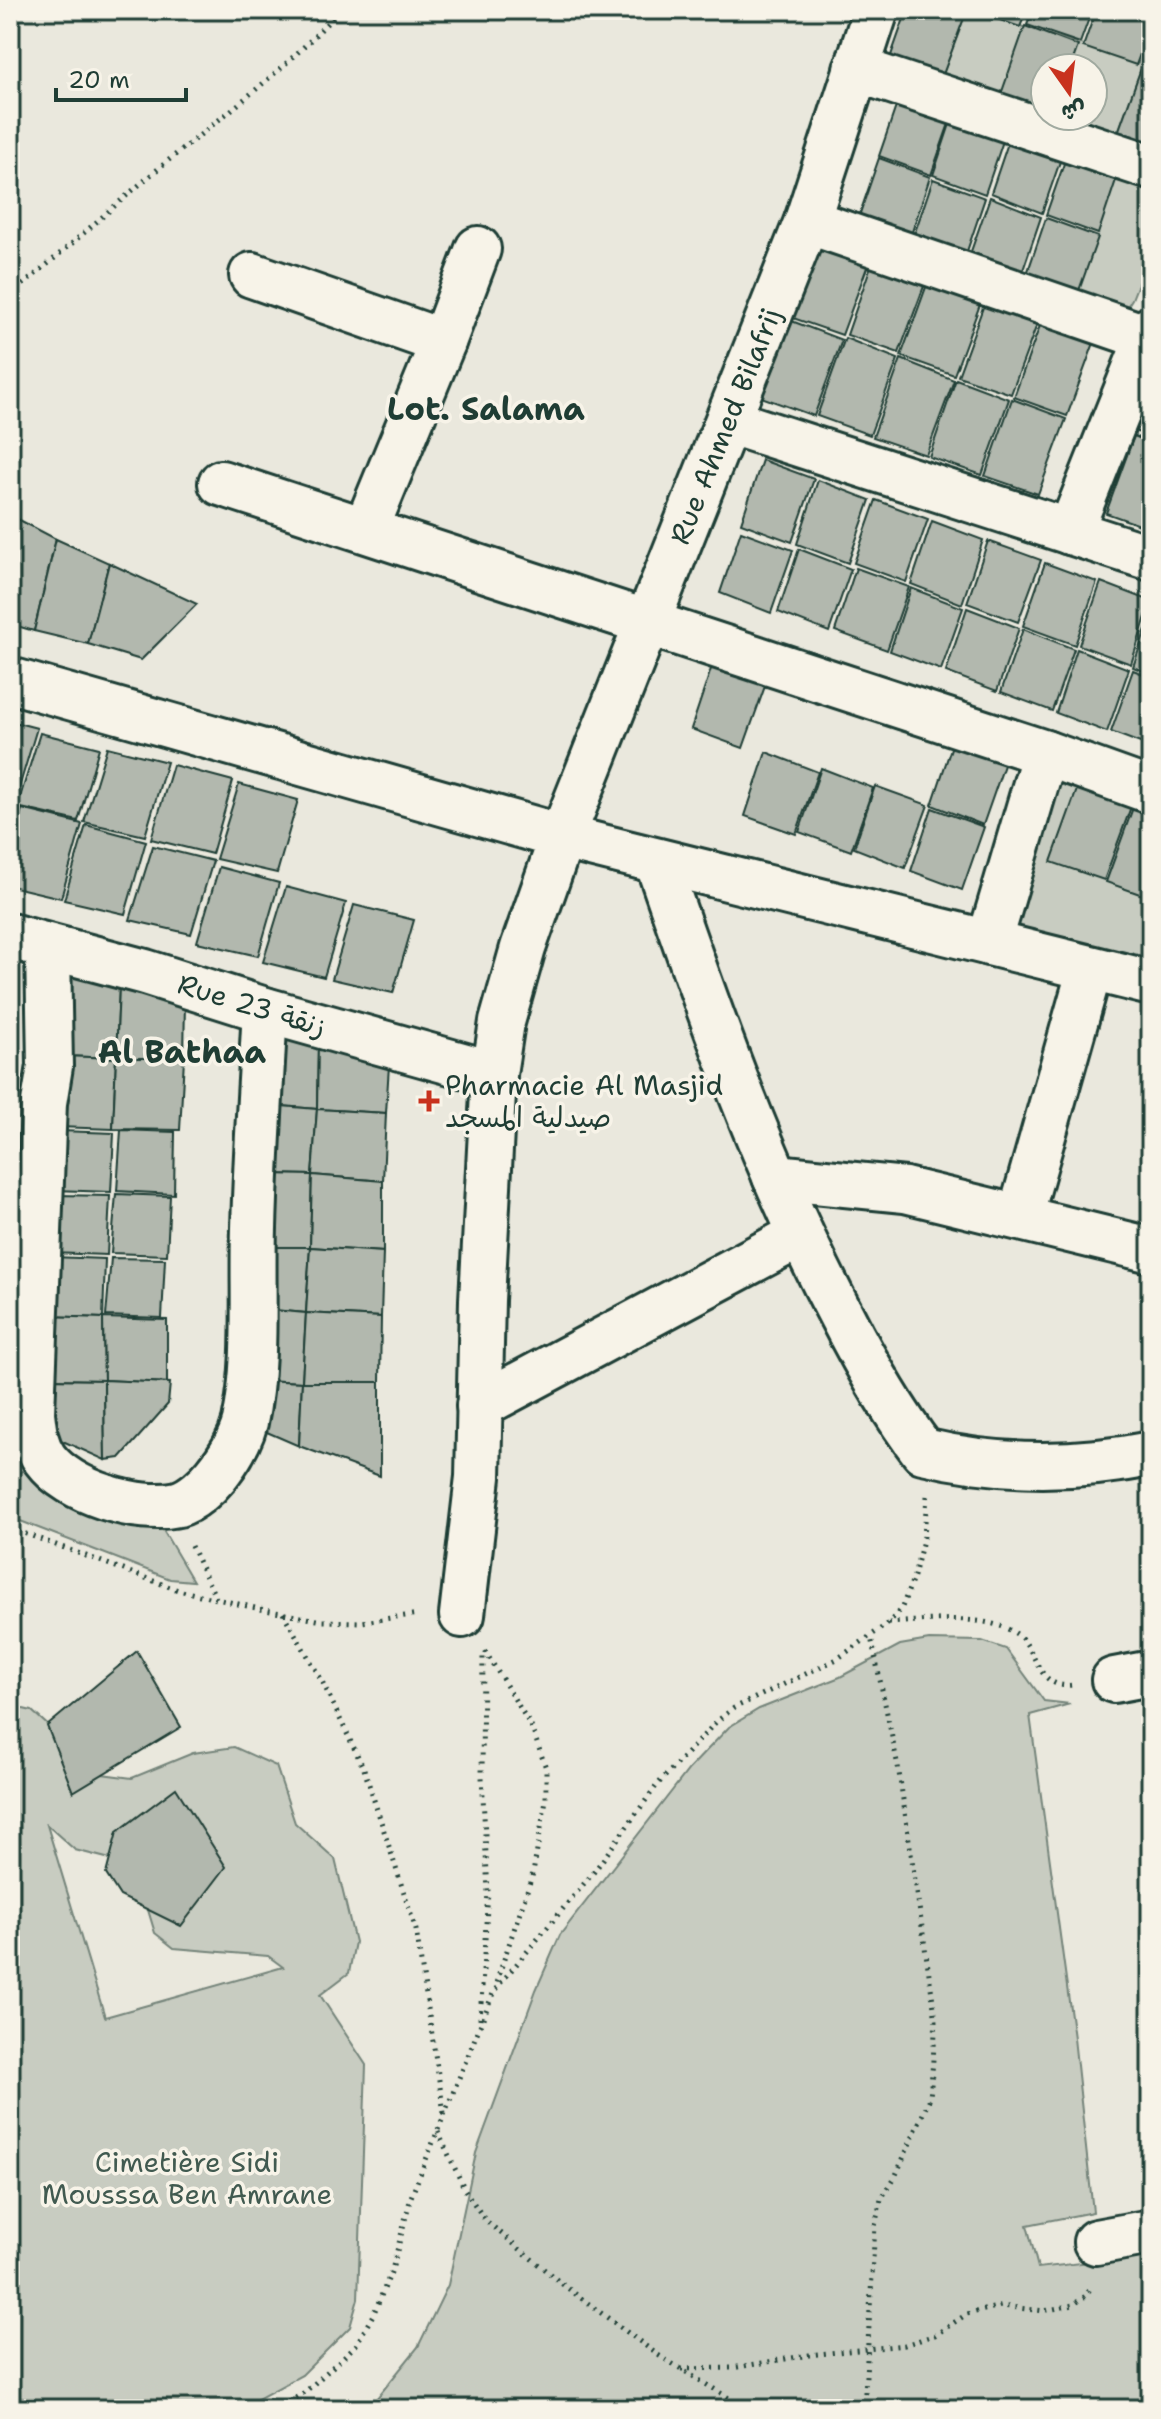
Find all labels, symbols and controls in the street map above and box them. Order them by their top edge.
scale bar [56,52,186,102]
north arrow [1029,52,1109,132]
text: 20 m [68,64,130,96]
text: ش [1058,94,1089,128]
street label: Rue Ahmed Bilafrij [660,302,790,550]
district label: Lot. Salama [387,387,585,430]
street label: Rue 23 زنقة [173,964,331,1046]
district label: Al Bathaa [98,1030,266,1073]
place label: Pharmacie Al Masjid صيدلية المسجد [445,1066,723,1136]
marker: Pharmacie Al Masjid صيدلية المسجد [420,1092,438,1110]
park label: Cimetière Sidi Mousssa Ben Amrane [42,2143,332,2213]

